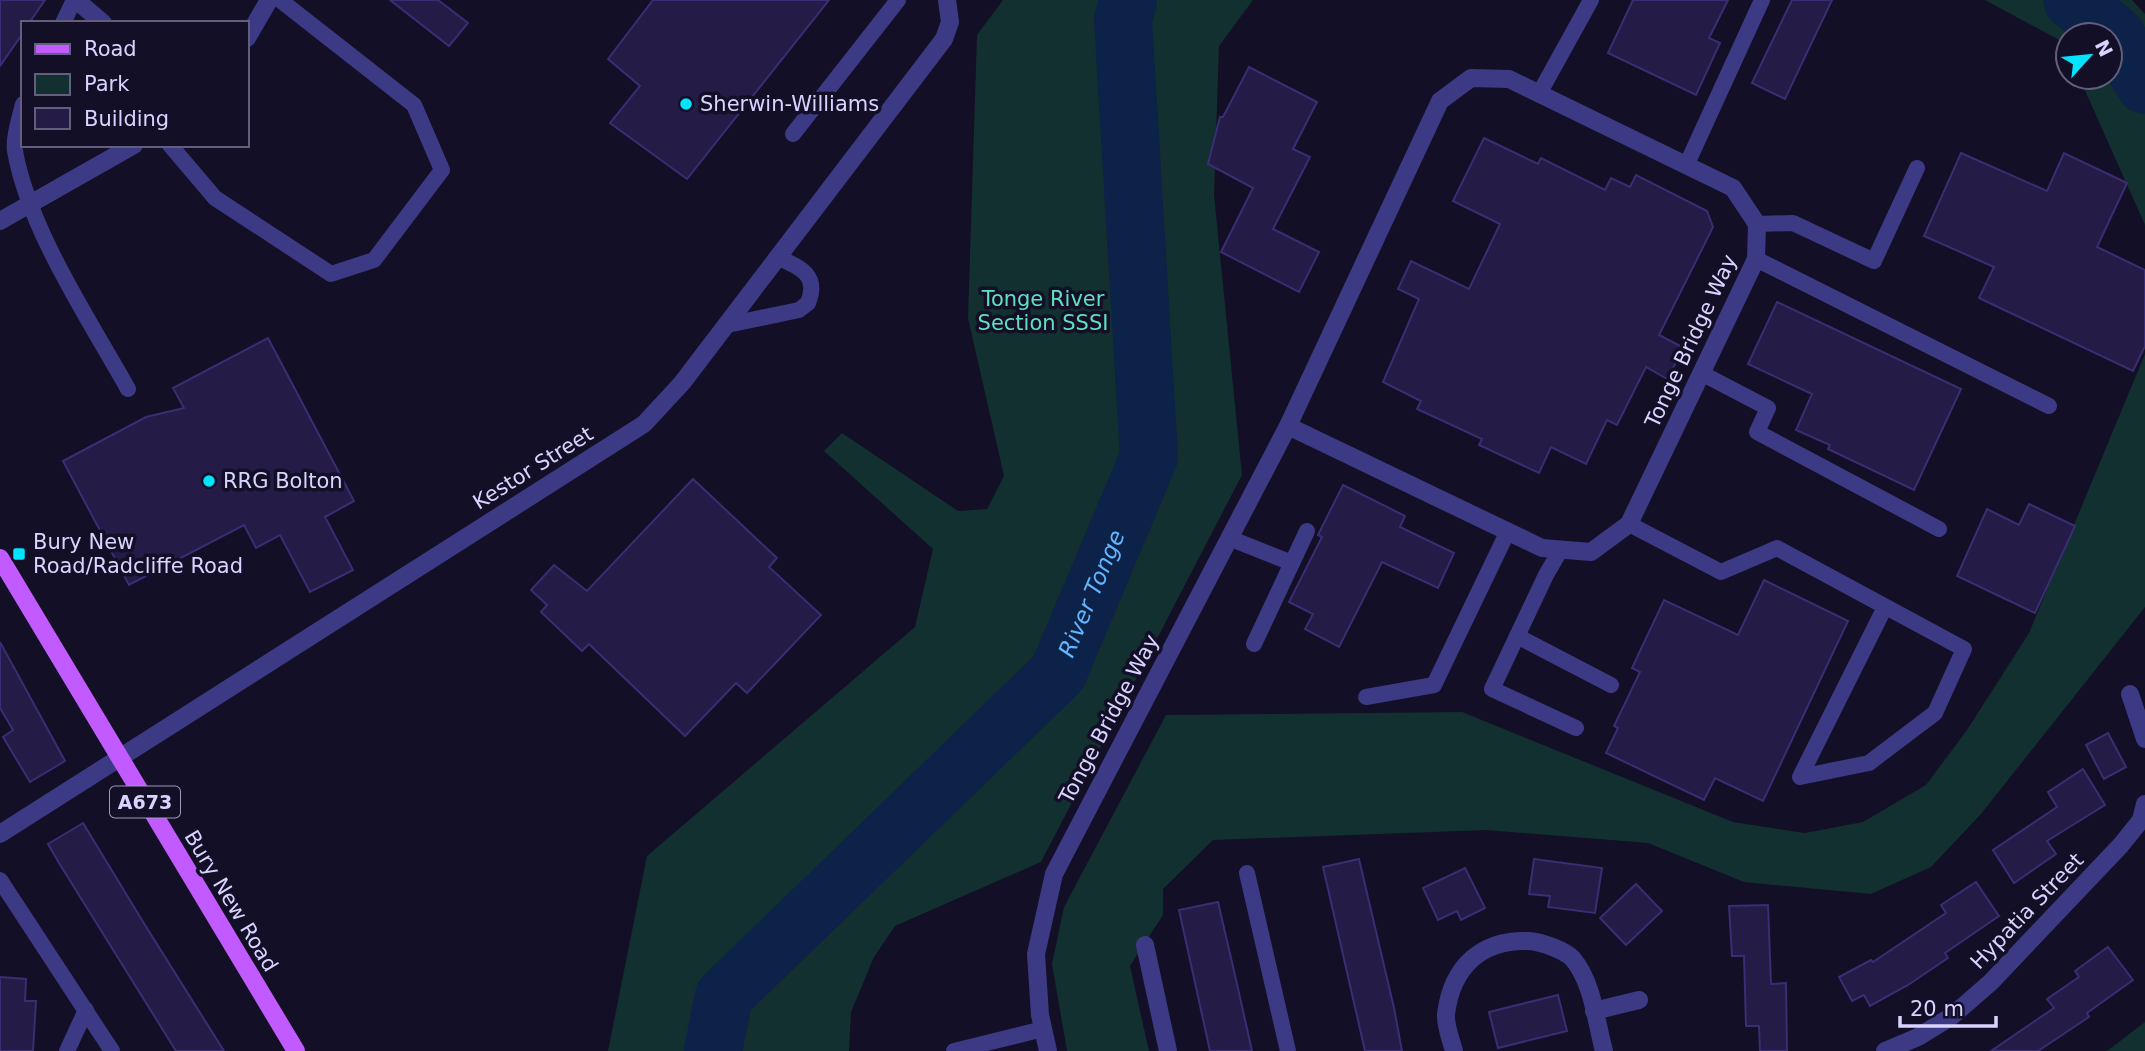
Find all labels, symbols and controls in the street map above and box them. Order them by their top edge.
legend [21,21,248,147]
north arrow [2054,21,2124,91]
text: N [2091,36,2118,60]
text: Road [84,37,137,61]
text: Park [84,72,130,96]
place label: Sherwin-Williams [700,92,879,116]
marker: Sherwin-Williams [678,96,694,112]
text: Building [84,107,169,131]
street label: Tonge Bridge Way [1640,251,1742,432]
park label: Tonge River Section SSSI [978,287,1108,335]
street label: Kestor Street [469,422,597,514]
place label: RRG Bolton [223,469,343,493]
marker: RRG Bolton [201,473,217,489]
water label: River Tonge [1053,526,1130,661]
place label: Bury New Road/Radcliffe Road [33,530,243,578]
marker: Bury New Road/Radcliffe Road [11,546,27,562]
street label: Tonge Bridge Way [1054,630,1164,809]
road number: A673 [110,786,180,818]
street label: Bury New Road [179,826,283,976]
street label: Hypatia Street [1966,848,2088,974]
scale bar [1900,984,1996,1028]
text: 20 m [1910,997,1964,1021]

